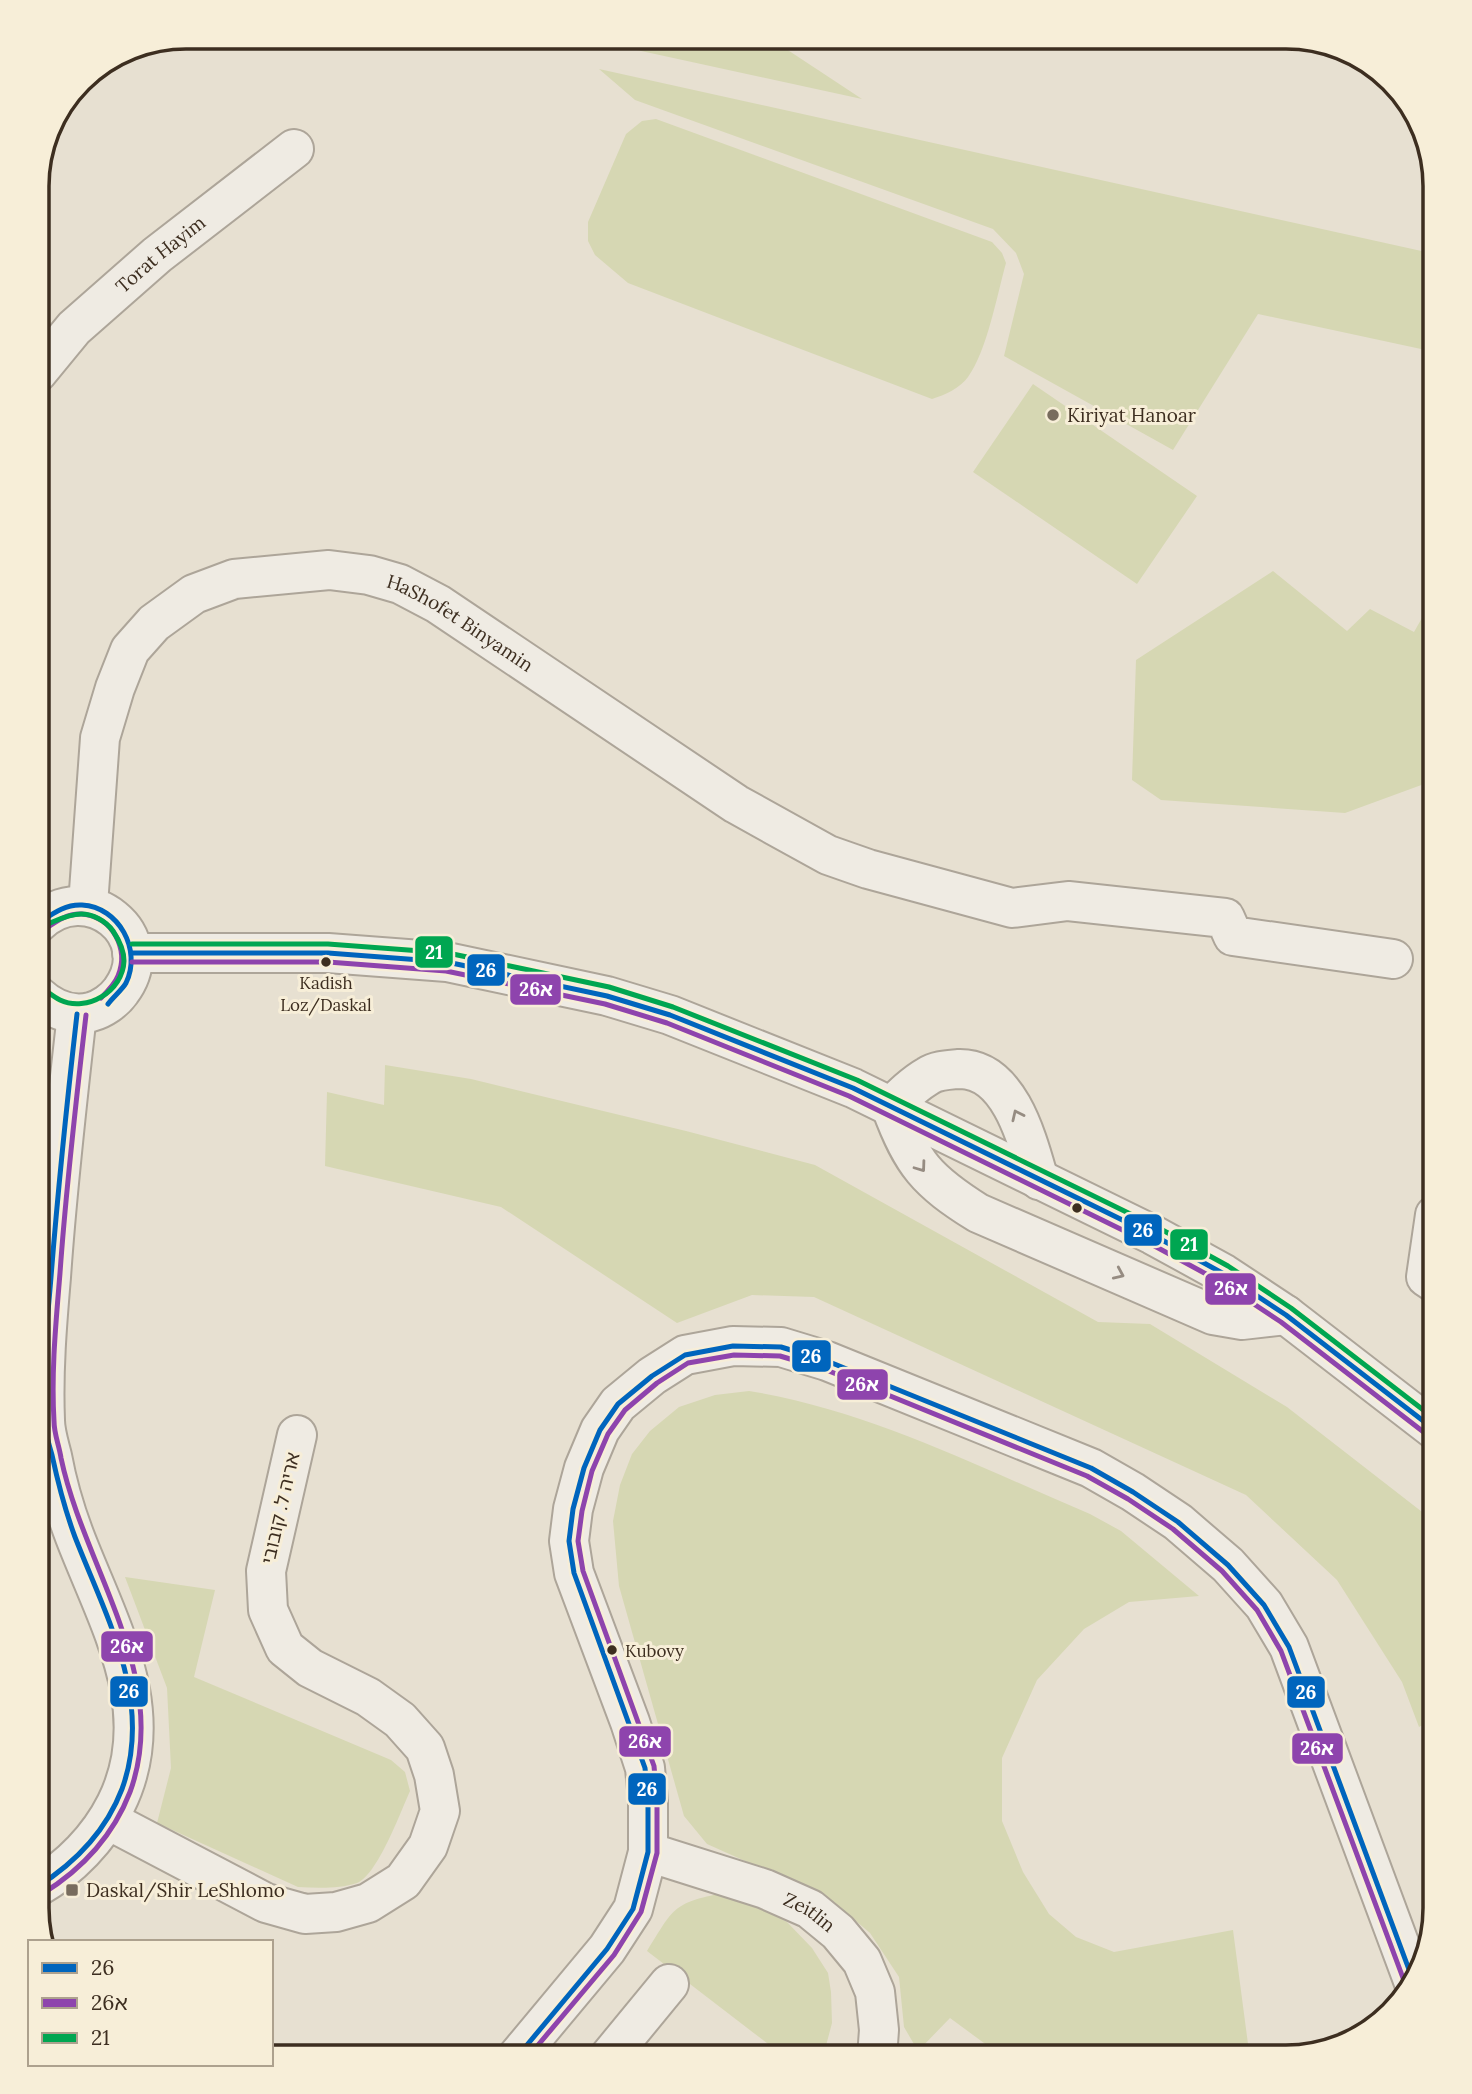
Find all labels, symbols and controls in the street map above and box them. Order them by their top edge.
street label: Torat Hayim [110,210,210,298]
place label: Kiriyat Hanoar [1067,403,1197,427]
marker: Kiriyat Hanoar [1045,407,1061,423]
street label: HaShofet Binyamin [384,569,538,677]
line badge: 21 [414,935,454,969]
text: 21 [425,940,443,964]
line badge: 26 [466,953,506,987]
marker: Kadish Loz/Daskal [319,955,333,969]
text: 26 [475,958,497,982]
place label: Kadish Loz/Daskal [280,972,372,1016]
line badge: 26א [509,973,562,1006]
text: 26א [519,977,553,1001]
one-way arrow [1011,1110,1025,1122]
one-way arrow [913,1159,926,1172]
unlabelled marker [1070,1201,1084,1215]
line badge: 26 [1123,1213,1163,1247]
text: 26 [1132,1218,1154,1242]
line badge: 21 [1169,1228,1209,1261]
text: 21 [1180,1232,1198,1256]
one-way arrow [1112,1266,1125,1280]
line badge: 26א [1204,1272,1257,1306]
text: 26א [1214,1276,1248,1300]
line badge: 26 [791,1339,832,1373]
text: 26 [800,1344,822,1368]
line badge: 26א [836,1368,889,1401]
text: 26א [845,1372,879,1396]
street label: אריה ל. קובובי [255,1450,305,1566]
line badge: 26א [100,1630,154,1663]
text: 26א [110,1634,144,1658]
place label: Kubovy [625,1640,684,1662]
marker: Kubovy [605,1643,619,1657]
line badge: 26 [109,1675,149,1708]
line badge: 26 [1286,1675,1326,1709]
text: 26 [118,1679,140,1703]
text: 26 [1295,1680,1317,1704]
line badge: 26א [618,1725,672,1758]
text: 26א [628,1729,662,1753]
line badge: 26א [1291,1732,1344,1765]
text: 26א [1300,1736,1334,1760]
line badge: 26 [627,1772,667,1806]
text: 26 [636,1777,658,1801]
place label: Daskal/Shir LeShlomo [86,1878,285,1903]
marker: Daskal/Shir LeShlomo [64,1882,80,1898]
street label: Zeitlin [780,1887,840,1937]
legend [28,1940,273,2066]
text: 26 [91,1954,114,1981]
text: 26א [91,1989,128,2016]
text: 21 [91,2024,110,2051]

